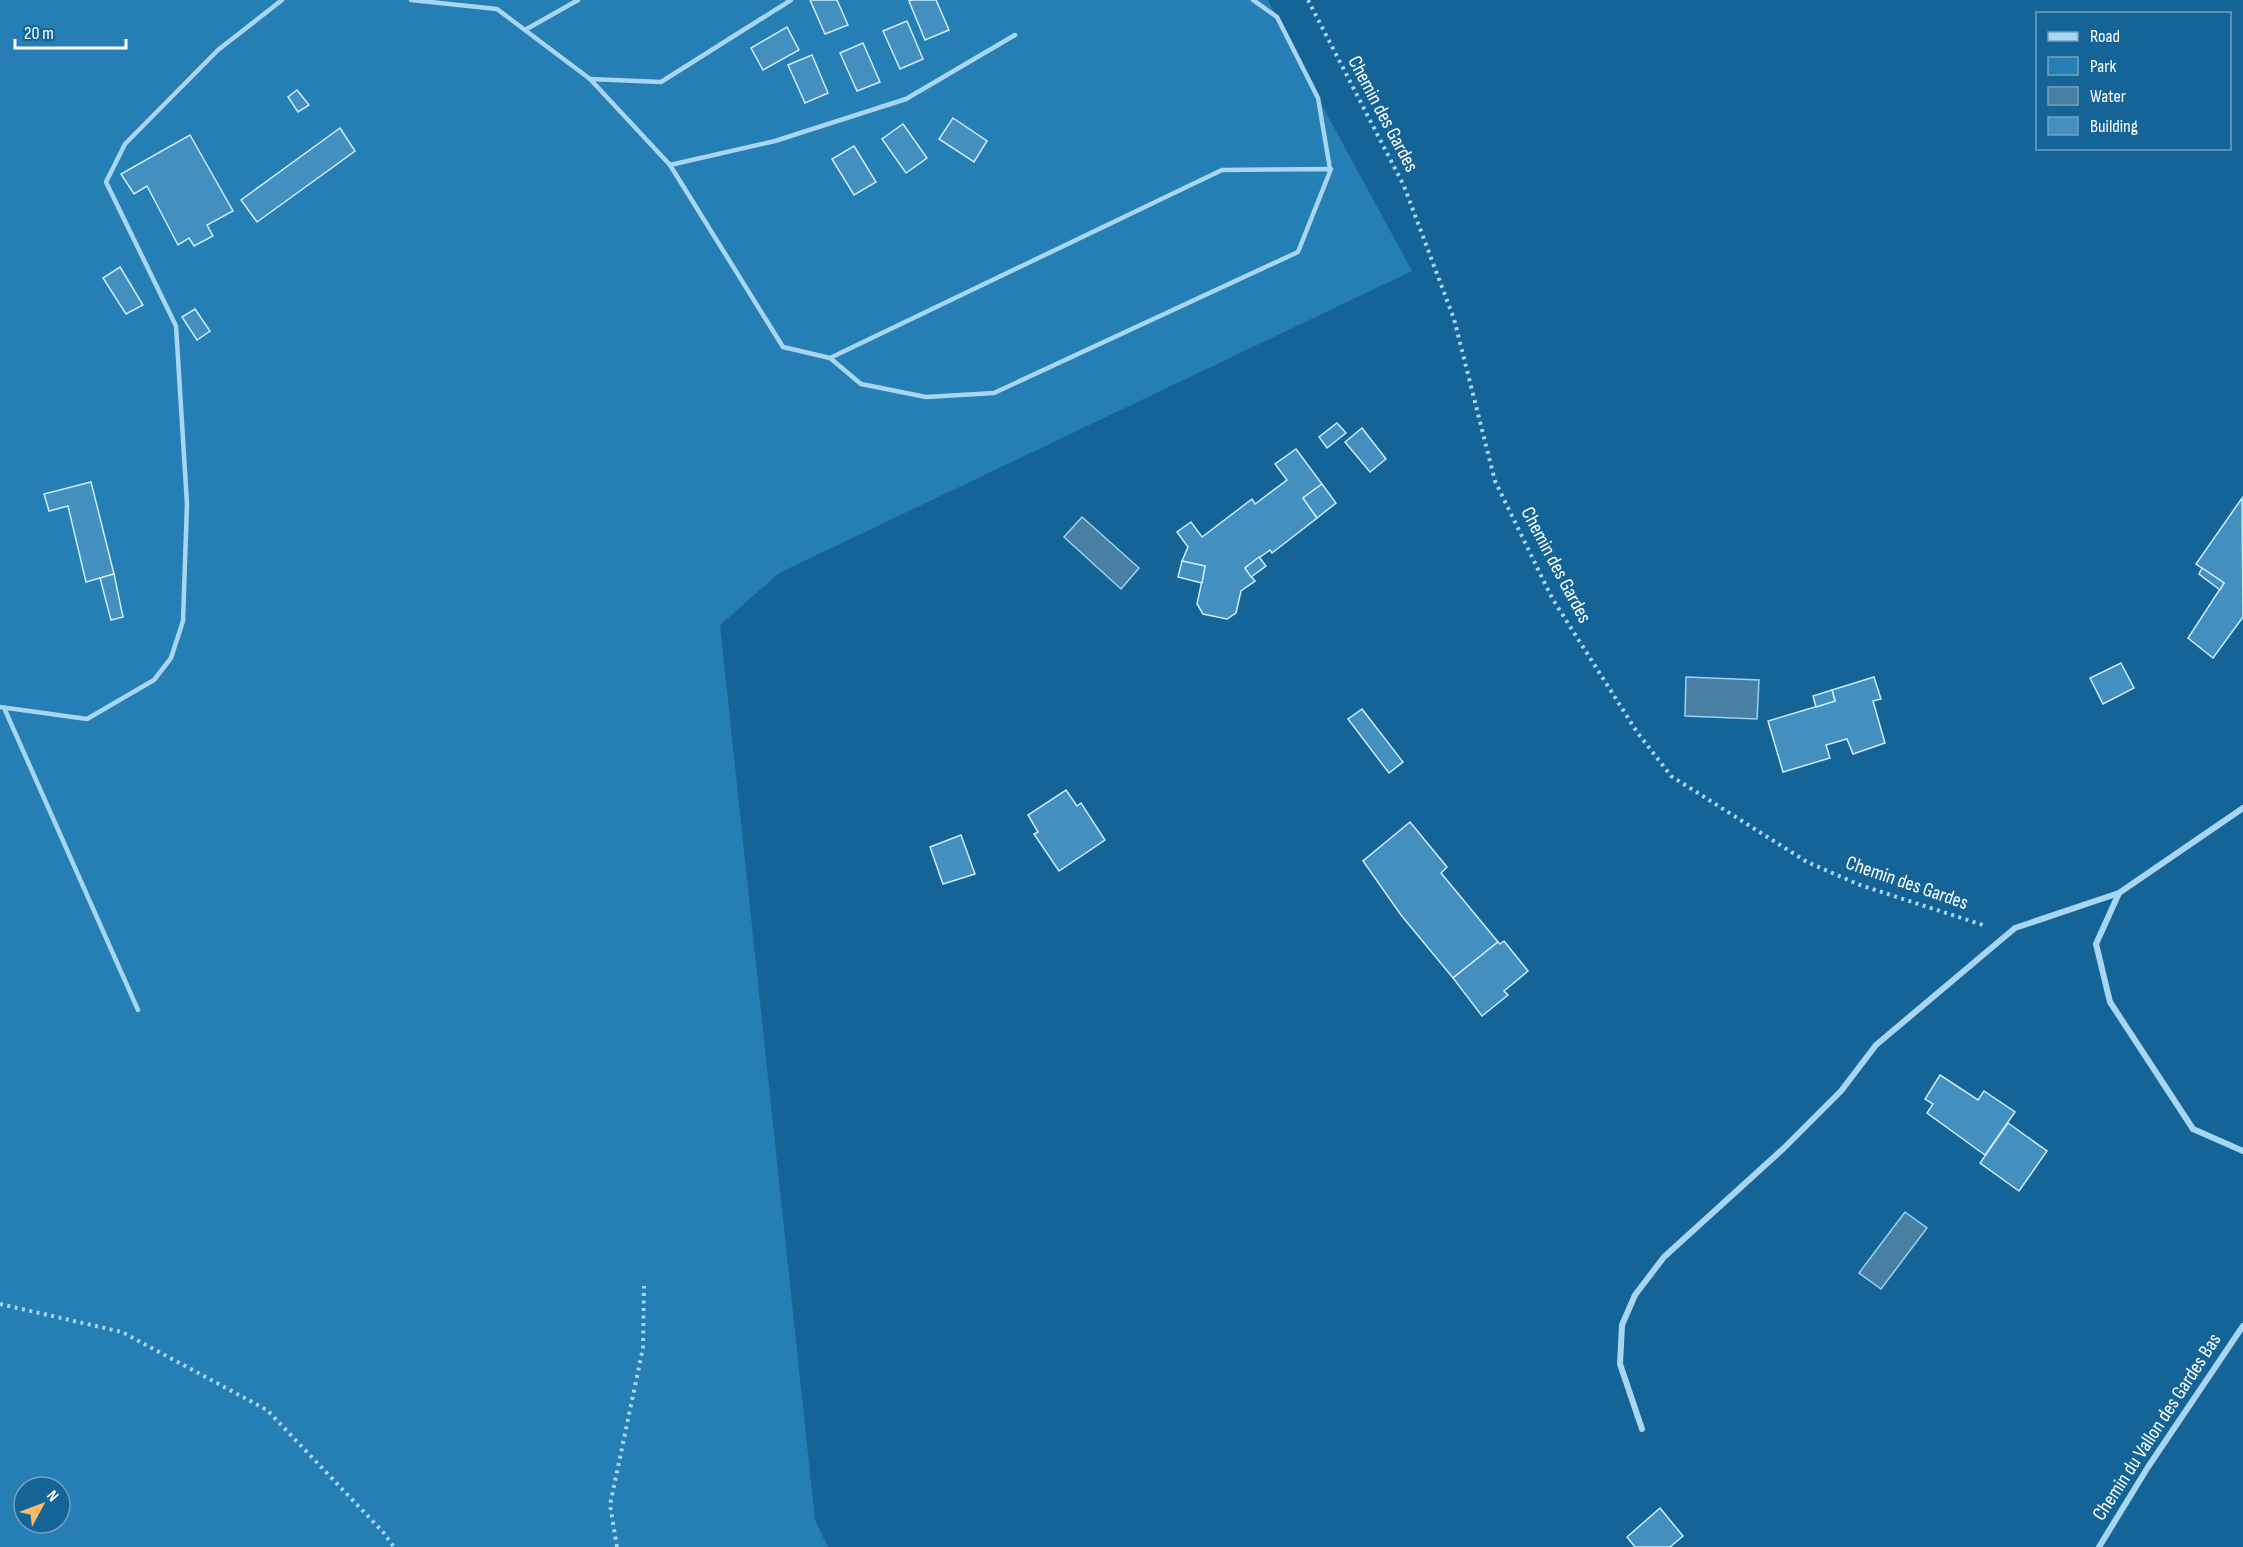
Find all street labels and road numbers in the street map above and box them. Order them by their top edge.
street label: Chemin des Gardes [1342,52,1424,176]
street label: Chemin des Gardes [1515,503,1597,627]
street label: Chemin des Gardes [1843,851,1971,915]
street label: Chemin du Vallon des Gardes Bas [2087,1329,2227,1525]

